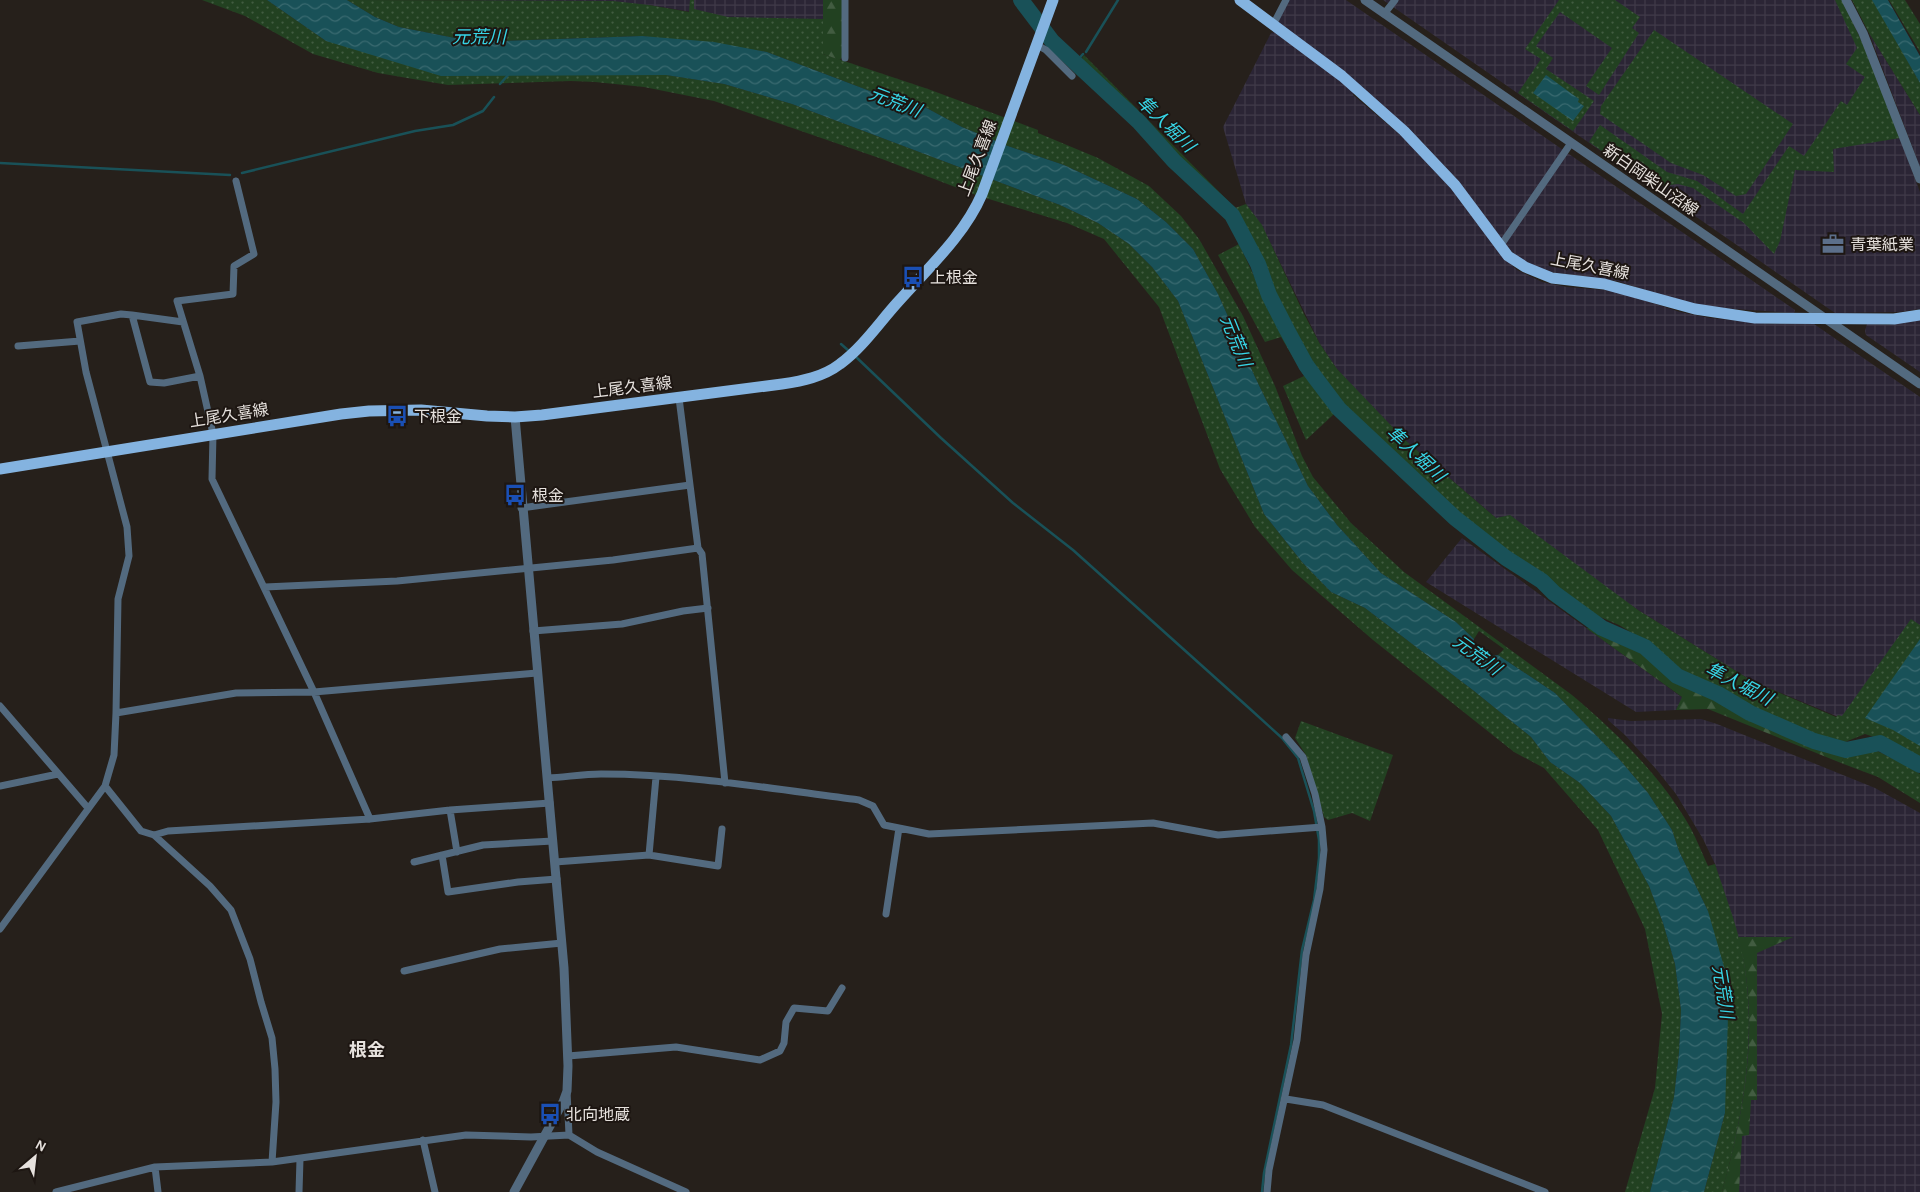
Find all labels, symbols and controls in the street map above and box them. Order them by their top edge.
water label: 元荒川 [452,26,508,48]
water label: 元荒川 [866,82,926,123]
water label: 隼人堀川 [1132,91,1201,158]
street label: 上尾久喜線 [954,117,1000,199]
street label: 新白岡柴山沼線 [1600,140,1702,220]
office icon: 青葉紙業 [1820,231,1846,257]
place label: 青葉紙業 [1850,235,1914,254]
street label: 上尾久喜線 [1549,249,1631,283]
bus stop icon: 上根金 [900,264,926,290]
place label: 上根金 [930,268,978,287]
water label: 元荒川 [1216,312,1257,372]
street label: 上尾久喜線 [591,373,673,401]
street label: 上尾久喜線 [188,399,270,431]
bus stop icon: 下根金 [384,403,410,429]
place label: 下根金 [414,407,462,426]
water label: 隼人堀川 [1382,421,1451,488]
bus stop icon: 根金 [502,482,528,508]
place label: 根金 [532,486,564,505]
water label: 元荒川 [1449,630,1507,681]
water label: 隼人堀川 [1702,658,1778,711]
water label: 元荒川 [1708,964,1738,1022]
district label: 根金 [349,1039,385,1061]
bus stop icon: 北向地蔵 [537,1101,563,1127]
place label: 北向地蔵 [566,1105,630,1124]
north arrow [10,1132,60,1182]
text: N [32,1136,49,1156]

